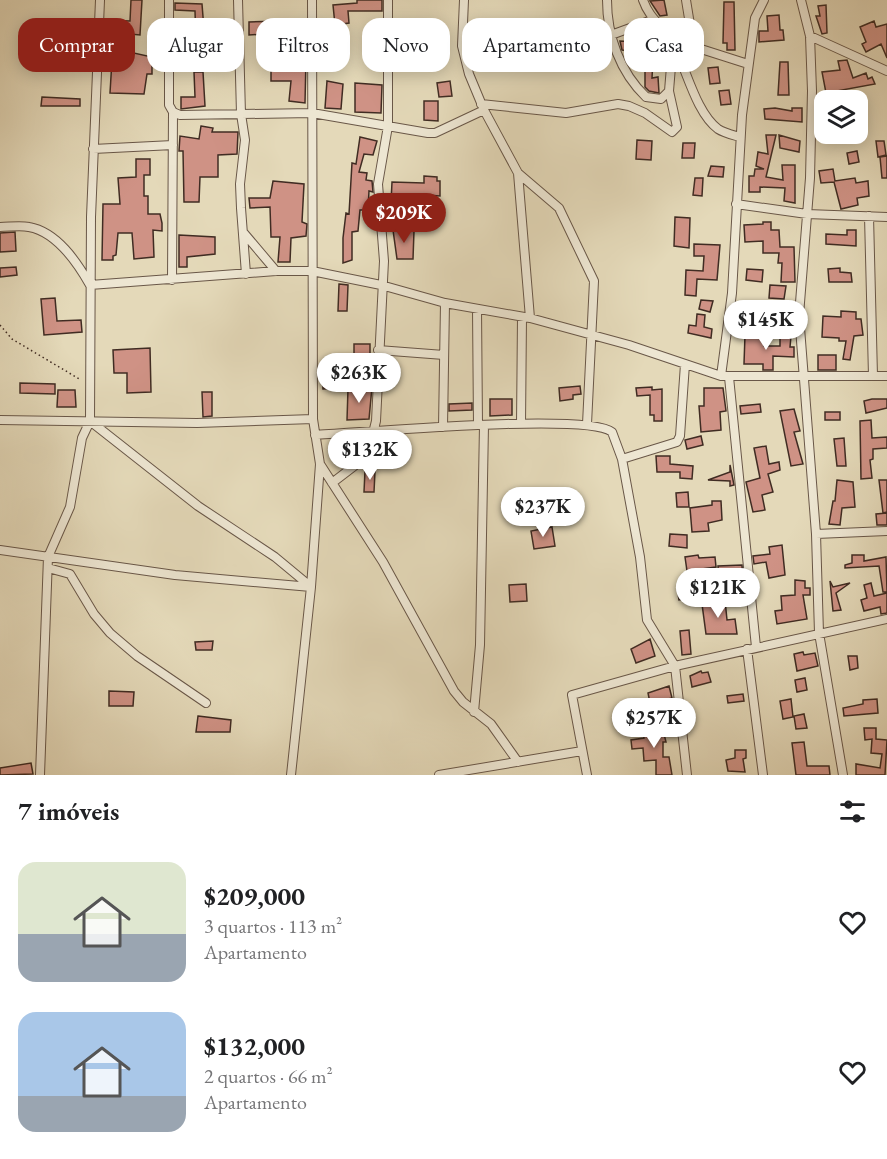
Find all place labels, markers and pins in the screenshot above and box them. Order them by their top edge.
pin: $209K [362,193,446,244]
pin: $145K [724,300,808,351]
pin: $263K [317,353,401,404]
pin: $132K [328,430,412,481]
pin: $237K [501,487,585,538]
pin: $121K [676,568,760,619]
pin: $257K [612,698,696,749]

